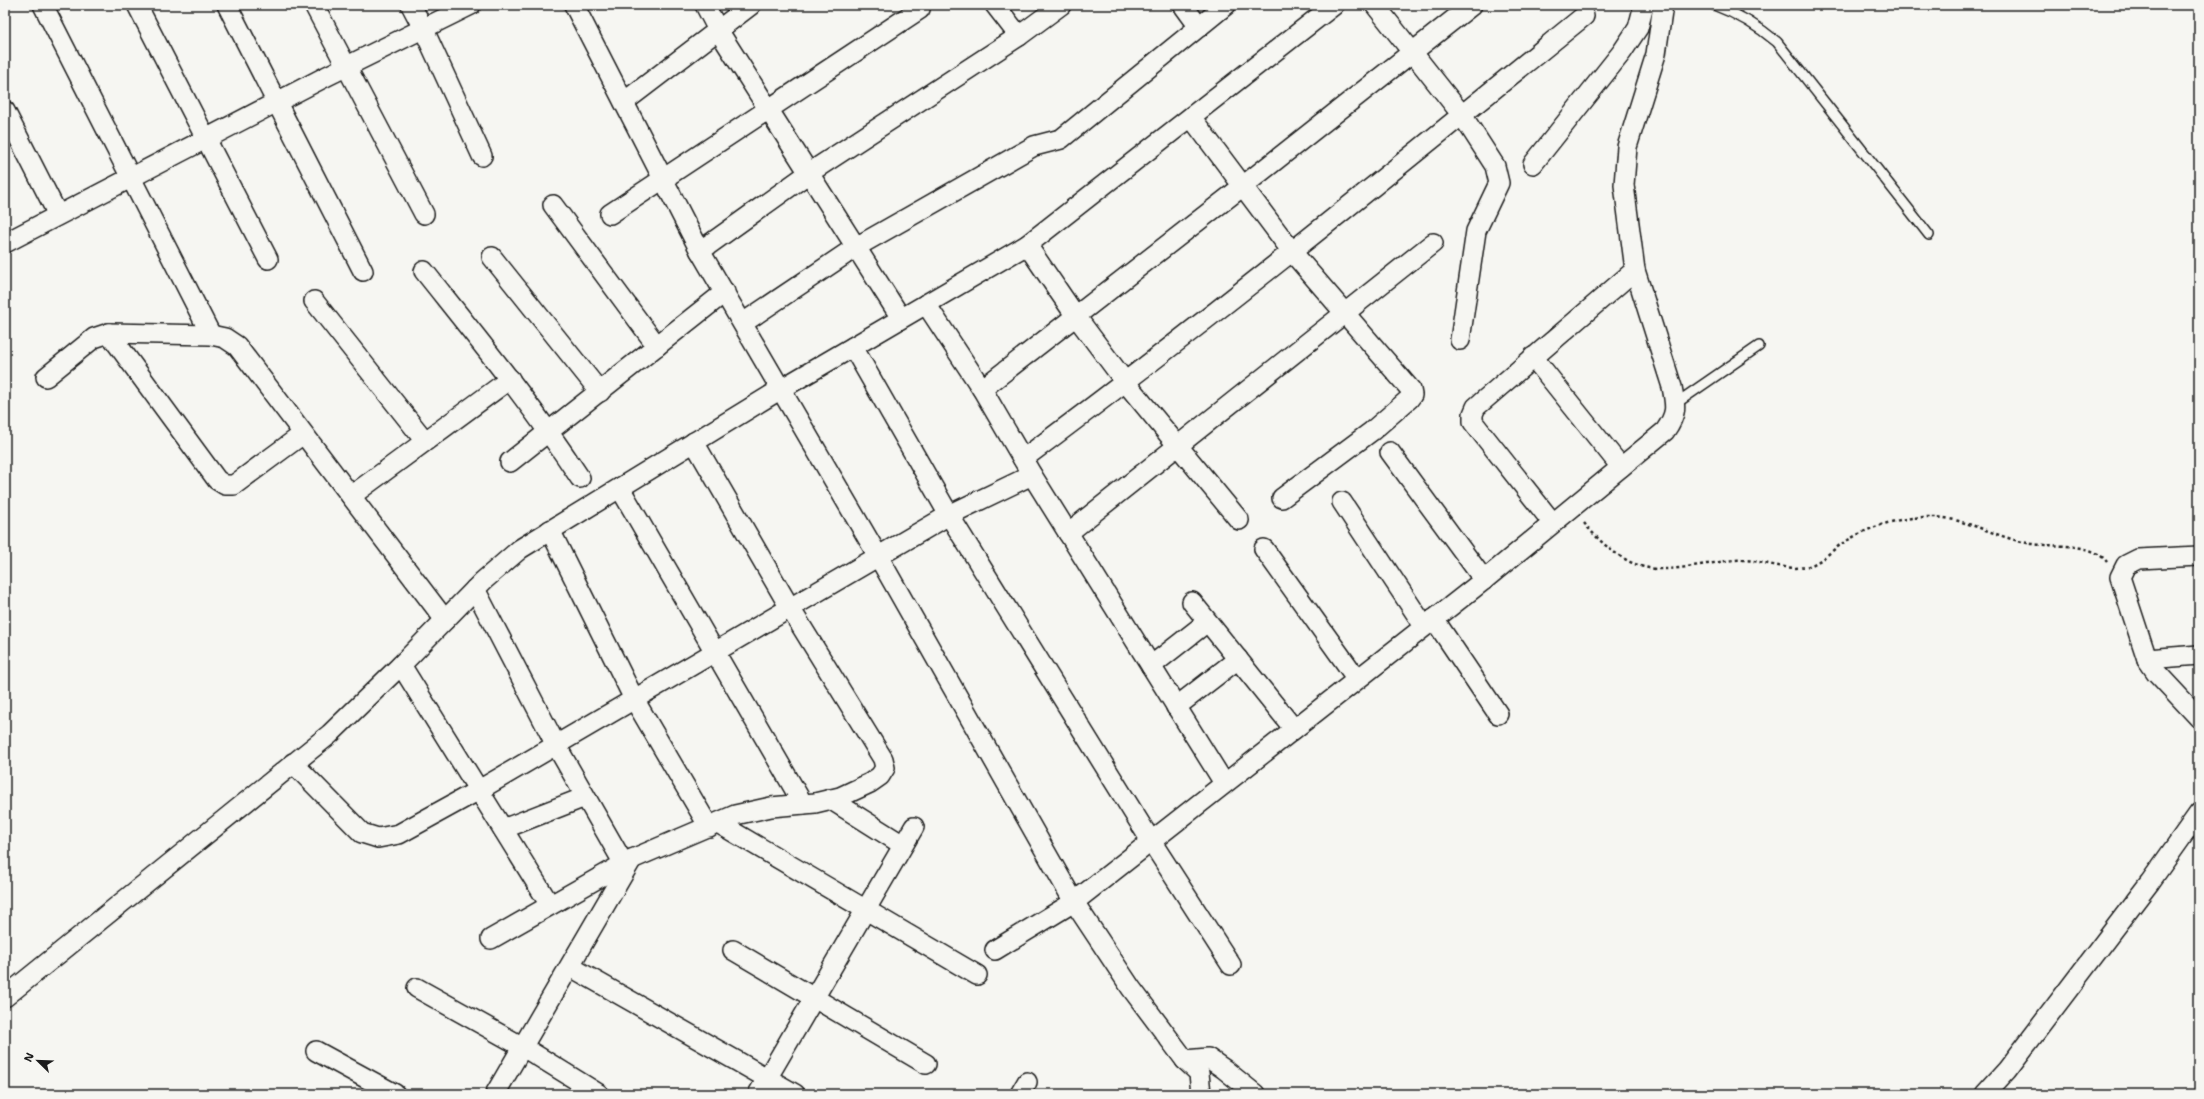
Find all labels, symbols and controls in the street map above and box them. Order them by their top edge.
north arrow [18,1041,58,1081]
text: N [21,1050,38,1064]

